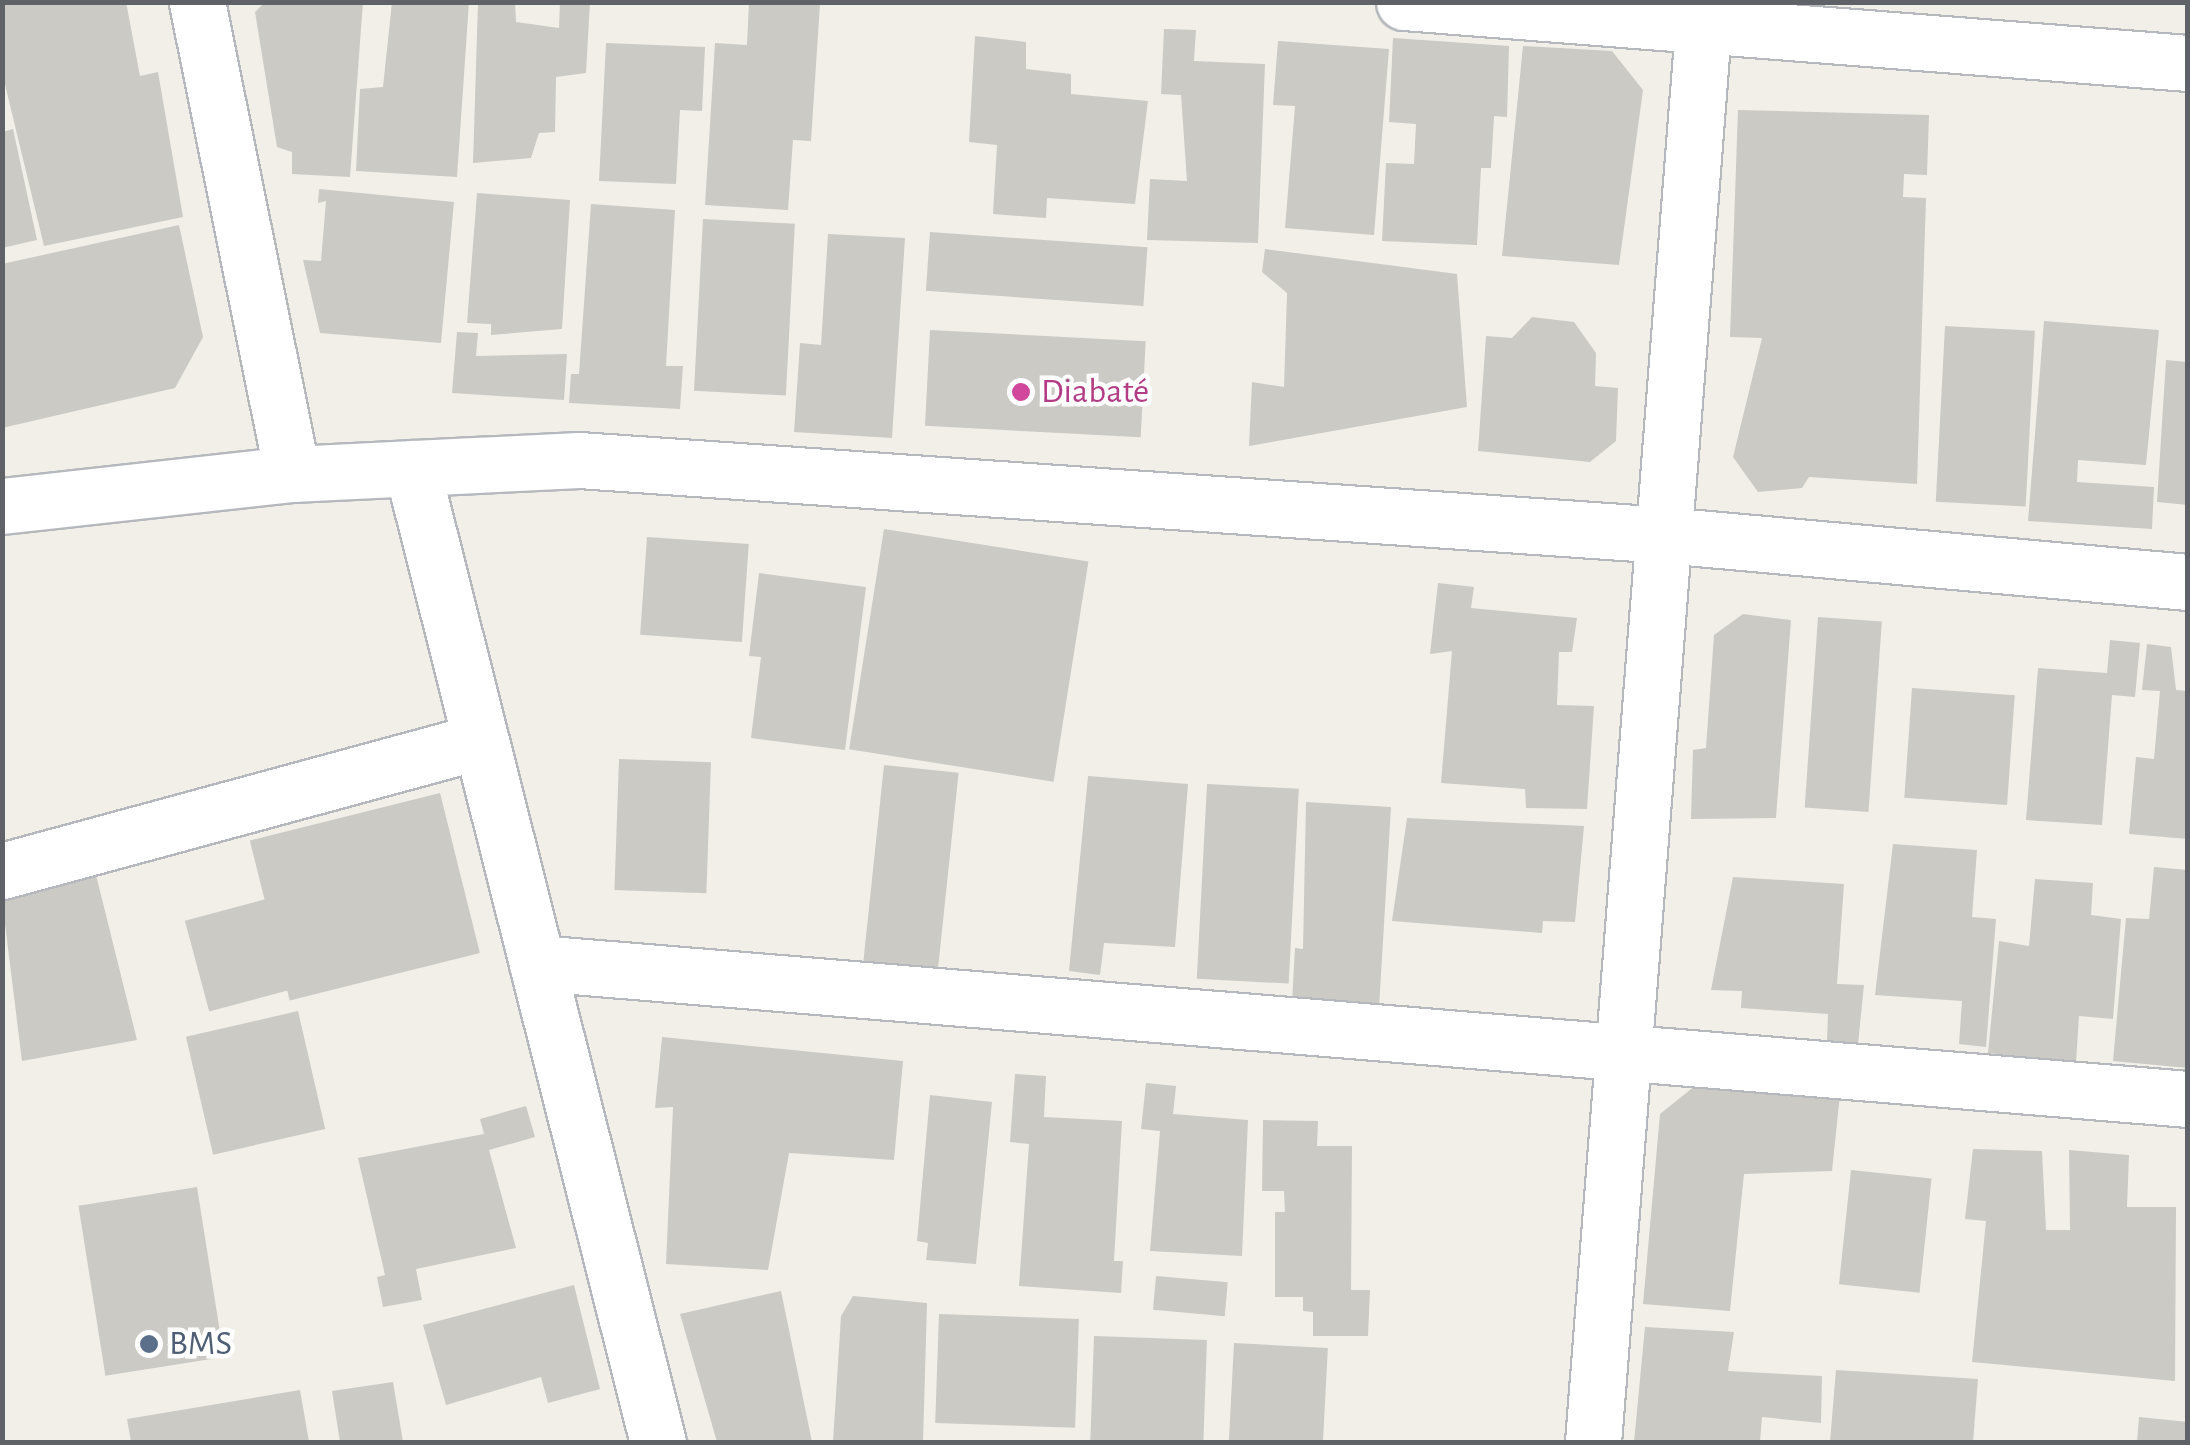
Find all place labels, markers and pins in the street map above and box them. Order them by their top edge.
place label: Diabaté [1041,371,1149,413]
marker: Diabaté [1010,381,1032,403]
place label: BMS [169,1323,232,1365]
marker: BMS [138,1333,160,1355]

